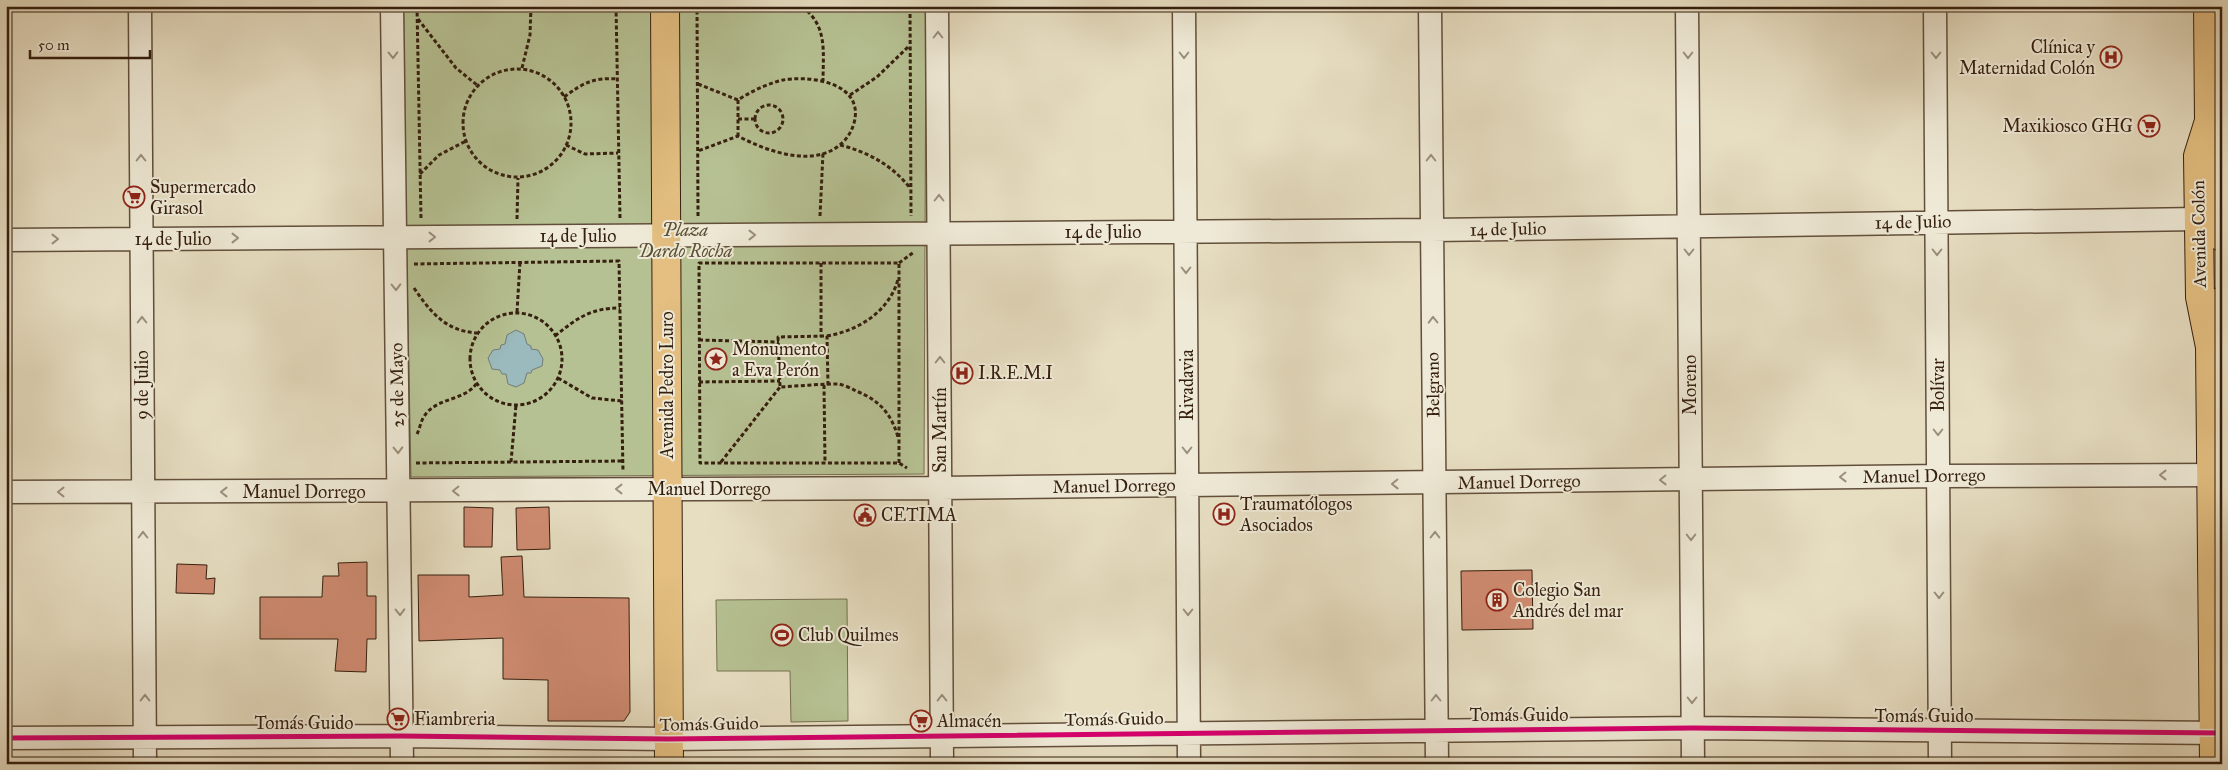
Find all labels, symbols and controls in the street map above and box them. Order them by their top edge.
scale bar [30,28,150,60]
one-way arrow [933,31,943,38]
text: 50 m [38,36,70,54]
place label: Clínica y Maternidad Colón [1959,36,2096,79]
hospital icon: Clínica y Maternidad Colón [2099,45,2123,69]
one-way arrow [388,52,398,59]
one-way arrow [1179,52,1189,59]
one-way arrow [1683,52,1693,59]
one-way arrow [1931,52,1941,59]
supermarket icon: Maxikiosco GHG [2137,114,2161,138]
place label: Maxikiosco GHG [2003,115,2133,137]
one-way arrow [136,153,146,161]
one-way arrow [1426,153,1437,161]
place label: Supermercado Girasol [150,176,256,219]
street label: Avenida Colón [2187,180,2211,289]
supermarket icon: Supermercado Girasol [122,185,146,209]
one-way arrow [934,193,944,201]
street label: 14 de Julio [1874,210,1952,235]
street label: 14 de Julio [1469,217,1547,242]
park label: Plaza Dardo Rocha [638,219,733,262]
street label: 14 de Julio [1065,221,1141,244]
street label: 14 de Julio [540,225,616,248]
street label: 14 de Julio [135,228,211,251]
one-way arrow [749,230,757,240]
one-way arrow [429,232,437,242]
one-way arrow [232,233,239,243]
one-way arrow [52,234,59,244]
one-way arrow [1684,249,1694,257]
one-way arrow [1932,249,1942,257]
one-way arrow [1181,266,1191,274]
one-way arrow [391,284,401,292]
street label: Avenida Pedro Luro [656,311,678,460]
one-way arrow [137,316,147,324]
one-way arrow [1428,316,1438,324]
place label: Monumento a Eva Perón [732,338,827,381]
street label: 25 de Mayo [385,342,409,428]
place icon: Monumento a Eva Perón [704,347,728,371]
street label: Rivadavia [1176,349,1198,421]
street label: 9 de Julio [131,350,154,420]
street label: Belgrano [1421,352,1446,418]
street label: Moreno [1679,355,1701,415]
one-way arrow [935,356,945,364]
street label: Bolívar [1927,358,1949,412]
hospital icon: I.R.E.M.I [950,361,974,385]
place label: I.R.E.M.I [978,362,1053,384]
street label: San Martín [929,387,951,473]
one-way arrow [1933,429,1943,437]
one-way arrow [393,446,403,454]
one-way arrow [1182,446,1192,454]
street label: Manuel Dorrego [1862,464,1986,489]
street label: Manuel Dorrego [1457,470,1581,495]
one-way arrow [2158,470,2166,480]
one-way arrow [1838,472,1846,482]
street label: Manuel Dorrego [1052,474,1176,499]
one-way arrow [1658,475,1666,485]
street label: Manuel Dorrego [647,478,771,501]
one-way arrow [1391,478,1399,489]
street label: Manuel Dorrego [242,481,366,504]
one-way arrow [614,484,622,494]
one-way arrow [452,486,460,496]
one-way arrow [57,487,64,497]
one-way arrow [219,487,227,497]
place label: Traumatólogos Asociados [1239,493,1352,536]
hospital icon: Traumatólogos Asociados [1212,502,1236,526]
public building icon: CETIMA [853,503,877,527]
place label: CETIMA [881,504,957,526]
one-way arrow [138,531,148,538]
one-way arrow [1430,531,1440,538]
one-way arrow [1686,534,1696,542]
place label: Colegio San Andrés del mar [1512,579,1623,622]
building icon: Colegio San Andrés del mar [1485,588,1509,612]
one-way arrow [1934,592,1944,599]
one-way arrow [395,609,405,617]
one-way arrow [1183,609,1193,617]
sports icon: Club Quilmes [770,623,794,647]
place label: Club Quilmes [798,624,899,646]
one-way arrow [140,693,150,701]
one-way arrow [937,693,947,701]
one-way arrow [1431,693,1441,701]
one-way arrow [1687,696,1697,704]
street label: Tomás Guido [1469,704,1569,726]
street label: Tomás Guido [1874,705,1974,727]
supermarket icon: Fiambreria [386,707,410,731]
street label: Tomás Guido [1064,707,1164,731]
place label: Fiambreria [414,708,496,730]
supermarket icon: Almacén [909,709,933,733]
place label: Almacén [936,710,1002,732]
street label: Tomás Guido [254,712,354,734]
street label: Tomás Guido [659,712,759,736]

